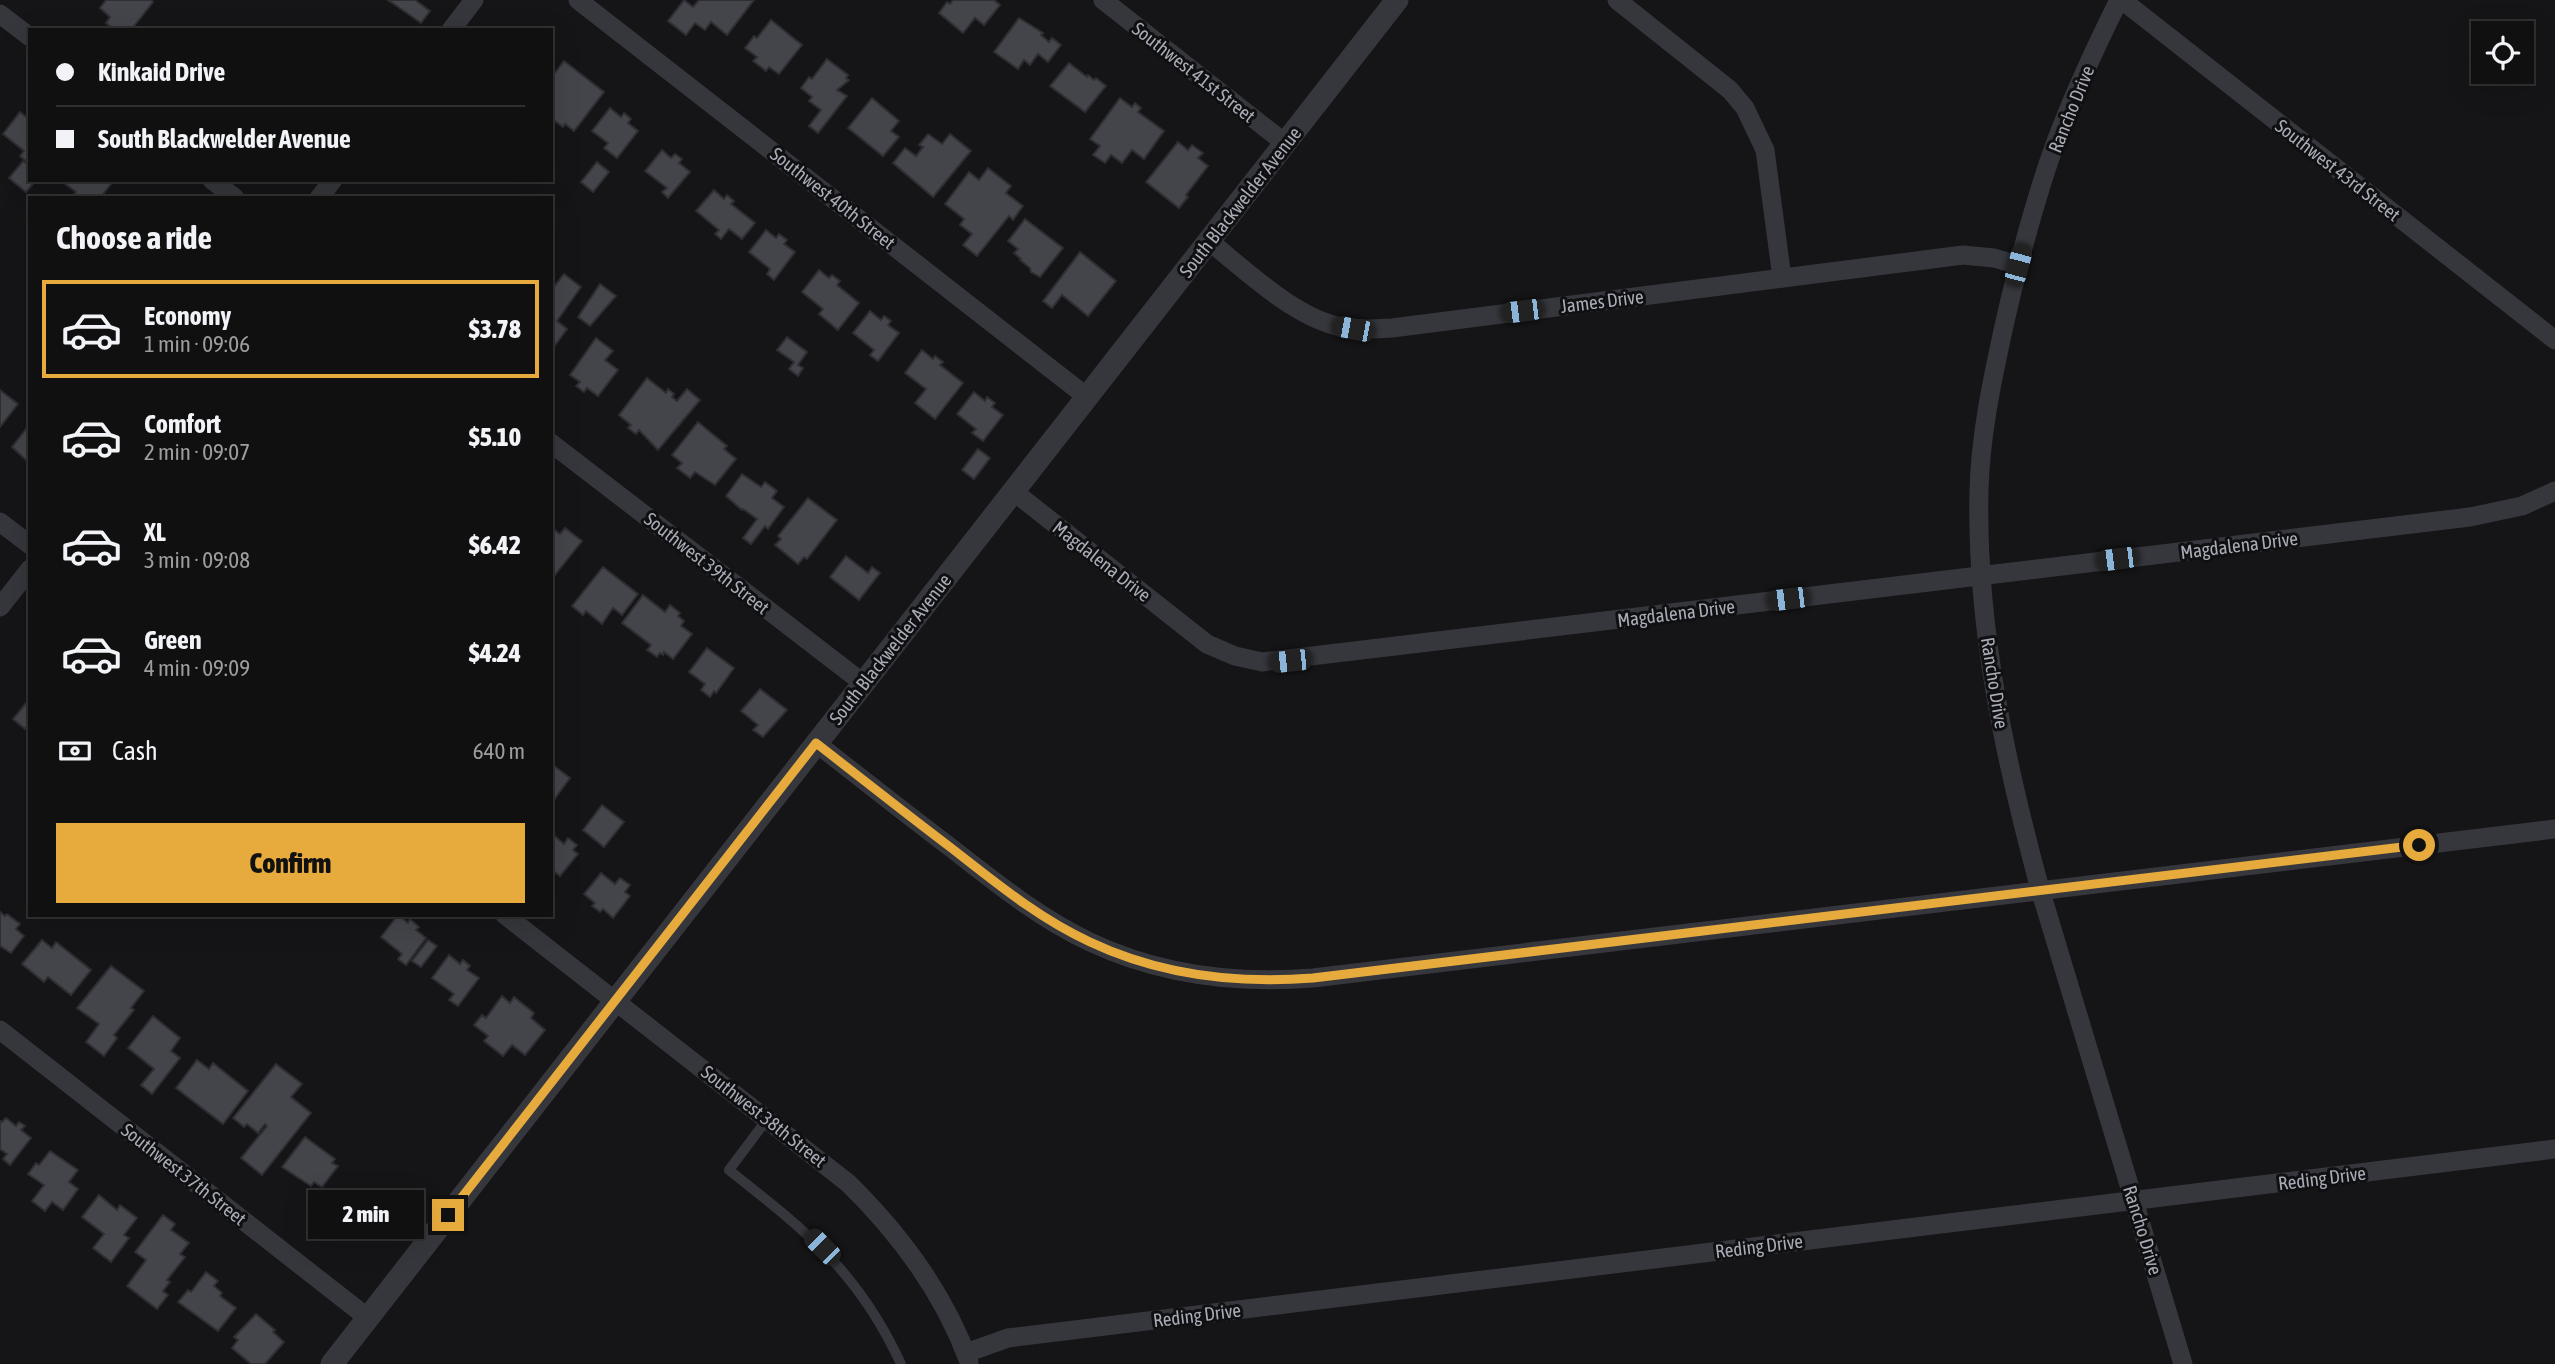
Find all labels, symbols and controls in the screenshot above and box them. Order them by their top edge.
street label: Southwest 41st Street [1128,17,1260,127]
map controls [2471,21,2534,84]
button: locate [2471,21,2534,84]
text: Kinkaid Drive [98,57,225,87]
street label: Rancho Drive [2044,62,2098,156]
street label: Southwest 43rd Street [2271,115,2405,225]
street label: South Blackwelder Avenue [1174,122,1306,282]
text: South Blackwelder Avenue [98,124,351,154]
street label: Southwest 40th Street [766,142,900,254]
text: Choose a ride [56,219,212,256]
car [2003,242,2034,288]
street label: James Drive [1559,285,1645,317]
icon: car [60,298,123,361]
car [1500,298,1545,324]
text: Economy [144,301,231,331]
text: $3.78 [469,314,521,344]
car [1331,315,1376,343]
text: 1 min · 09:06 [144,331,250,357]
icon: car [60,406,123,469]
text: Comfort [144,409,221,439]
text: $5.10 [469,422,521,452]
text: 2 min · 09:07 [144,439,250,465]
street label: Southwest 39th Street [640,507,774,619]
icon: car [60,514,123,577]
street label: Magdalena Drive [1049,516,1155,606]
text: XL [144,517,166,547]
street label: Magdalena Drive [2179,527,2299,563]
text: $6.42 [469,530,521,560]
car [2095,546,2140,572]
text: 3 min · 09:08 [144,547,250,573]
street label: South Blackwelder Avenue [824,569,956,729]
car [1766,586,1811,612]
street label: Magdalena Drive [1616,595,1736,631]
icon: car [60,622,123,685]
text: Green [144,625,202,655]
street label: Rancho Drive [1977,636,2013,730]
text: $4.24 [469,638,521,668]
car [1269,648,1312,674]
text: 4 min · 09:09 [144,655,250,681]
icon: cash [56,732,94,770]
text: Cash [112,736,158,766]
text: 640 m [473,738,525,764]
button: Confirm [56,823,525,903]
route start [2403,829,2435,861]
street label: Southwest 38th Street [697,1060,831,1172]
street label: Southwest 37th Street [117,1118,251,1230]
street label: Reding Drive [2277,1162,2367,1194]
street label: Rancho Drive [2119,1183,2167,1277]
callout: 2 min [308,1190,424,1240]
route end [432,1199,464,1231]
text: 2 min [343,1201,389,1227]
car [800,1225,845,1269]
street label: Reding Drive [1714,1230,1804,1262]
street label: Reding Drive [1152,1299,1242,1331]

